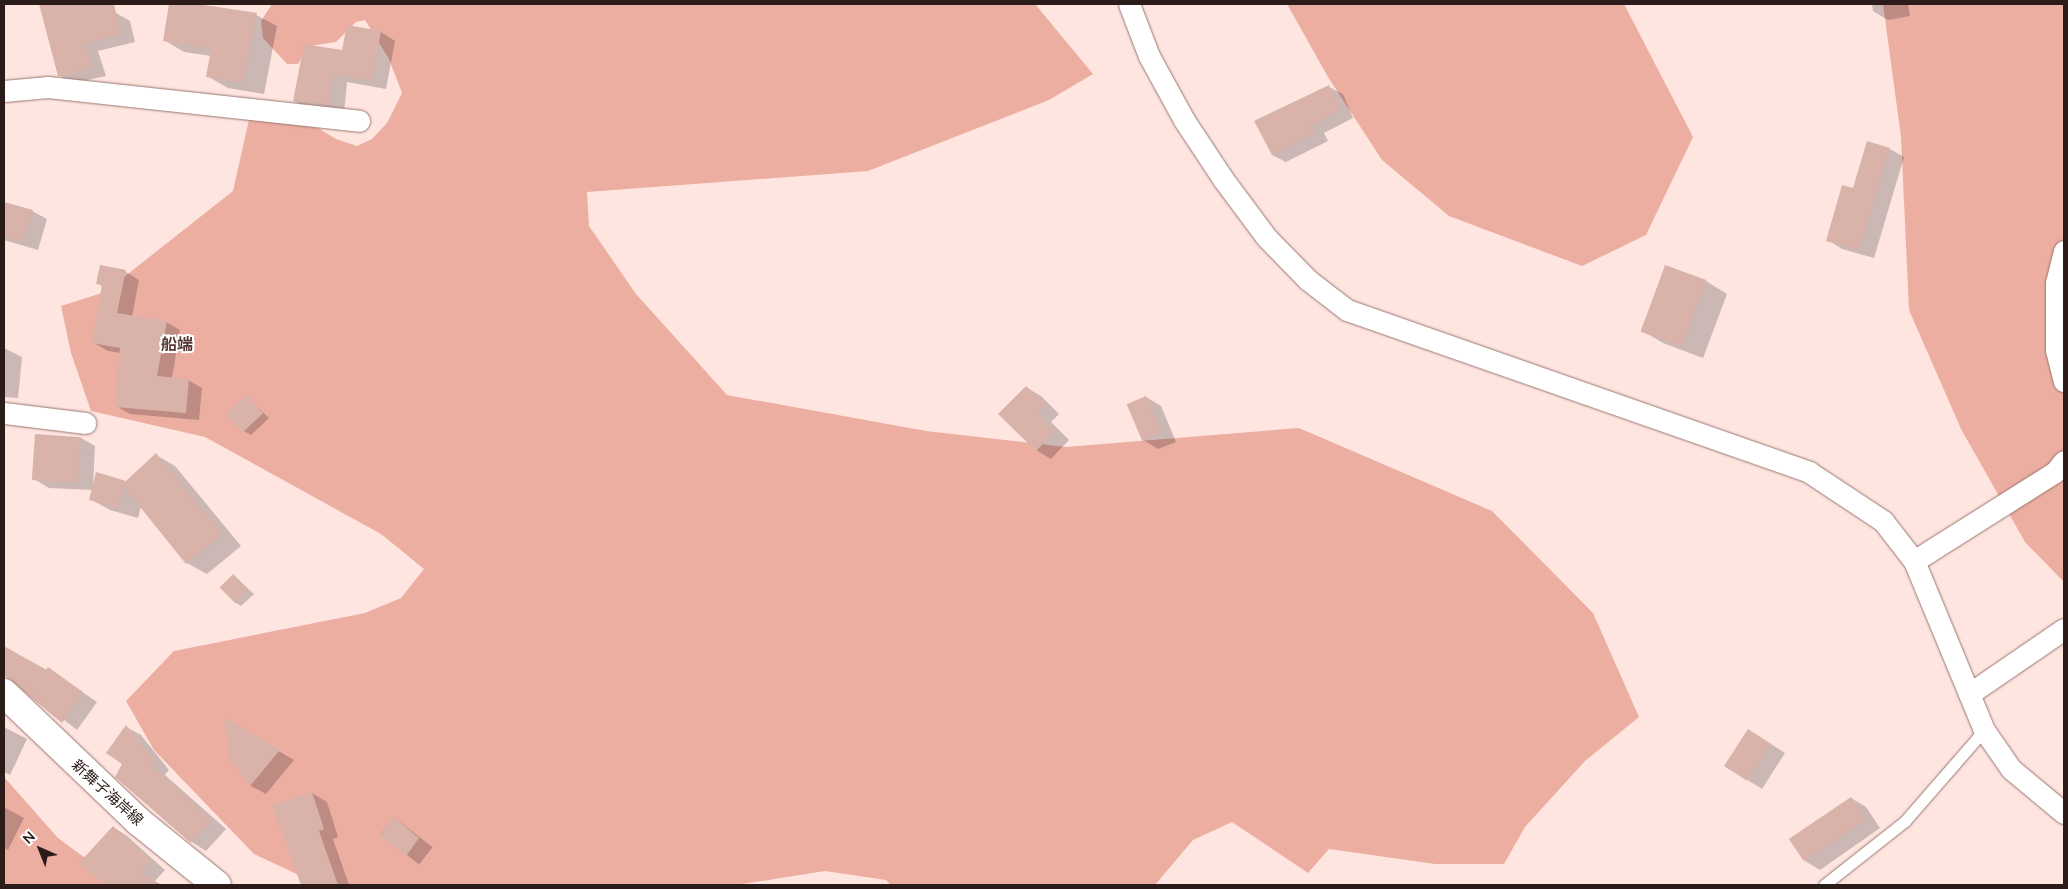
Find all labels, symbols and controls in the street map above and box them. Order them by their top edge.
district label: 船端 [161,335,193,355]
street label: 新舞子海岸線 [68,756,146,830]
north arrow [15,824,65,874]
text: N [19,827,40,848]

